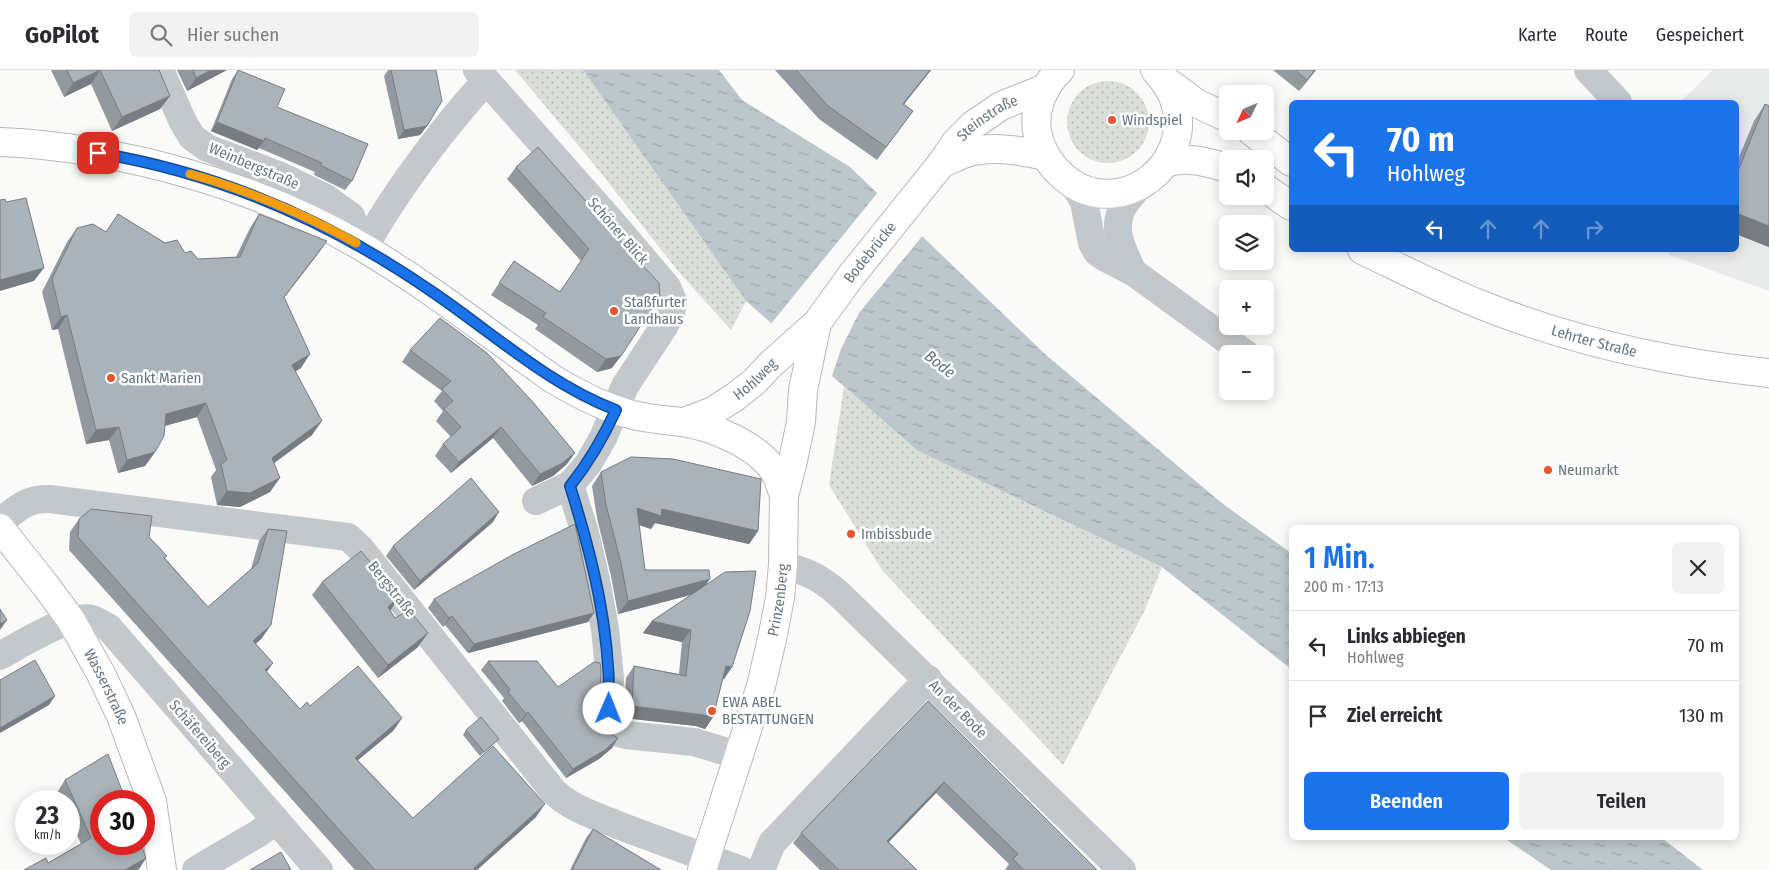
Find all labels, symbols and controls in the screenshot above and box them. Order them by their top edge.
search box [129,12,479,57]
text: GoPilot [25,21,99,49]
icon: search [147,21,175,49]
text: Hier suchen [187,23,279,46]
text: Karte [1518,24,1557,46]
text: Route [1585,24,1628,46]
text: Gespeichert [1656,24,1744,46]
north arrow [1219,85,1274,140]
map controls [1219,85,1274,400]
street label: Steinstraße [953,91,1020,145]
place label: Windspiel [1122,111,1183,129]
marker: Windspiel [1106,114,1118,126]
text: 70 m [1387,118,1455,160]
icon: left [1304,120,1369,185]
pin [77,132,119,174]
icon: arrive [84,139,112,167]
street label: Weinbergstraße [206,139,302,193]
button: sound [1219,150,1274,205]
text: Hohlweg [1387,160,1465,187]
street label: Schöner Blick [584,194,652,268]
button: layers [1219,215,1274,270]
icon: left [1421,215,1449,243]
icon: ahead [1474,215,1502,243]
icon: ahead [1527,215,1555,243]
icon: right [1580,215,1608,243]
street label: Bodebrücke [840,218,900,286]
button: + [1219,280,1274,335]
place label: Staßfurter Landhaus [624,293,687,328]
marker: Staßfurter Landhaus [608,305,620,317]
street label: Lehrter Straße [1549,321,1639,361]
button: − [1219,345,1274,400]
water label: Bode [921,346,959,382]
street label: Hohlweg [730,354,780,404]
place label: Sankt Marien [121,369,201,387]
marker: Sankt Marien [105,372,117,384]
place label: Neumarkt [1558,461,1618,479]
marker: Neumarkt [1542,464,1554,476]
place label: Imbissbude [861,525,932,543]
marker: Imbissbude [845,528,857,540]
text: 1 Min. [1304,540,1375,576]
button: close [1672,542,1724,594]
street label: Bergstraße [364,558,420,620]
street label: Prinzenberg [764,563,792,638]
text: 200 m · 17:13 [1304,577,1384,596]
text: Links abbiegen [1347,625,1466,648]
icon: left [1304,632,1332,660]
text: 70 m [1688,634,1724,657]
street label: Wasserstraße [80,646,132,727]
text: Hohlweg [1347,648,1404,667]
street label: An der Bode [925,676,991,742]
position arrow [582,682,634,734]
place label: EWA ABEL BESTATTUNGEN [722,693,814,728]
street label: Schäfereiberg [166,696,234,772]
icon: arrive [1304,702,1332,730]
text: Ziel erreicht [1347,704,1443,727]
text: 130 m [1679,704,1724,727]
marker: EWA ABEL BESTATTUNGEN [706,705,718,717]
button: Beenden [1304,772,1509,830]
button: Teilen [1519,772,1724,830]
speed limit sign: 30 [90,790,155,855]
text: 23 [36,801,59,831]
text: km/h [34,828,61,842]

